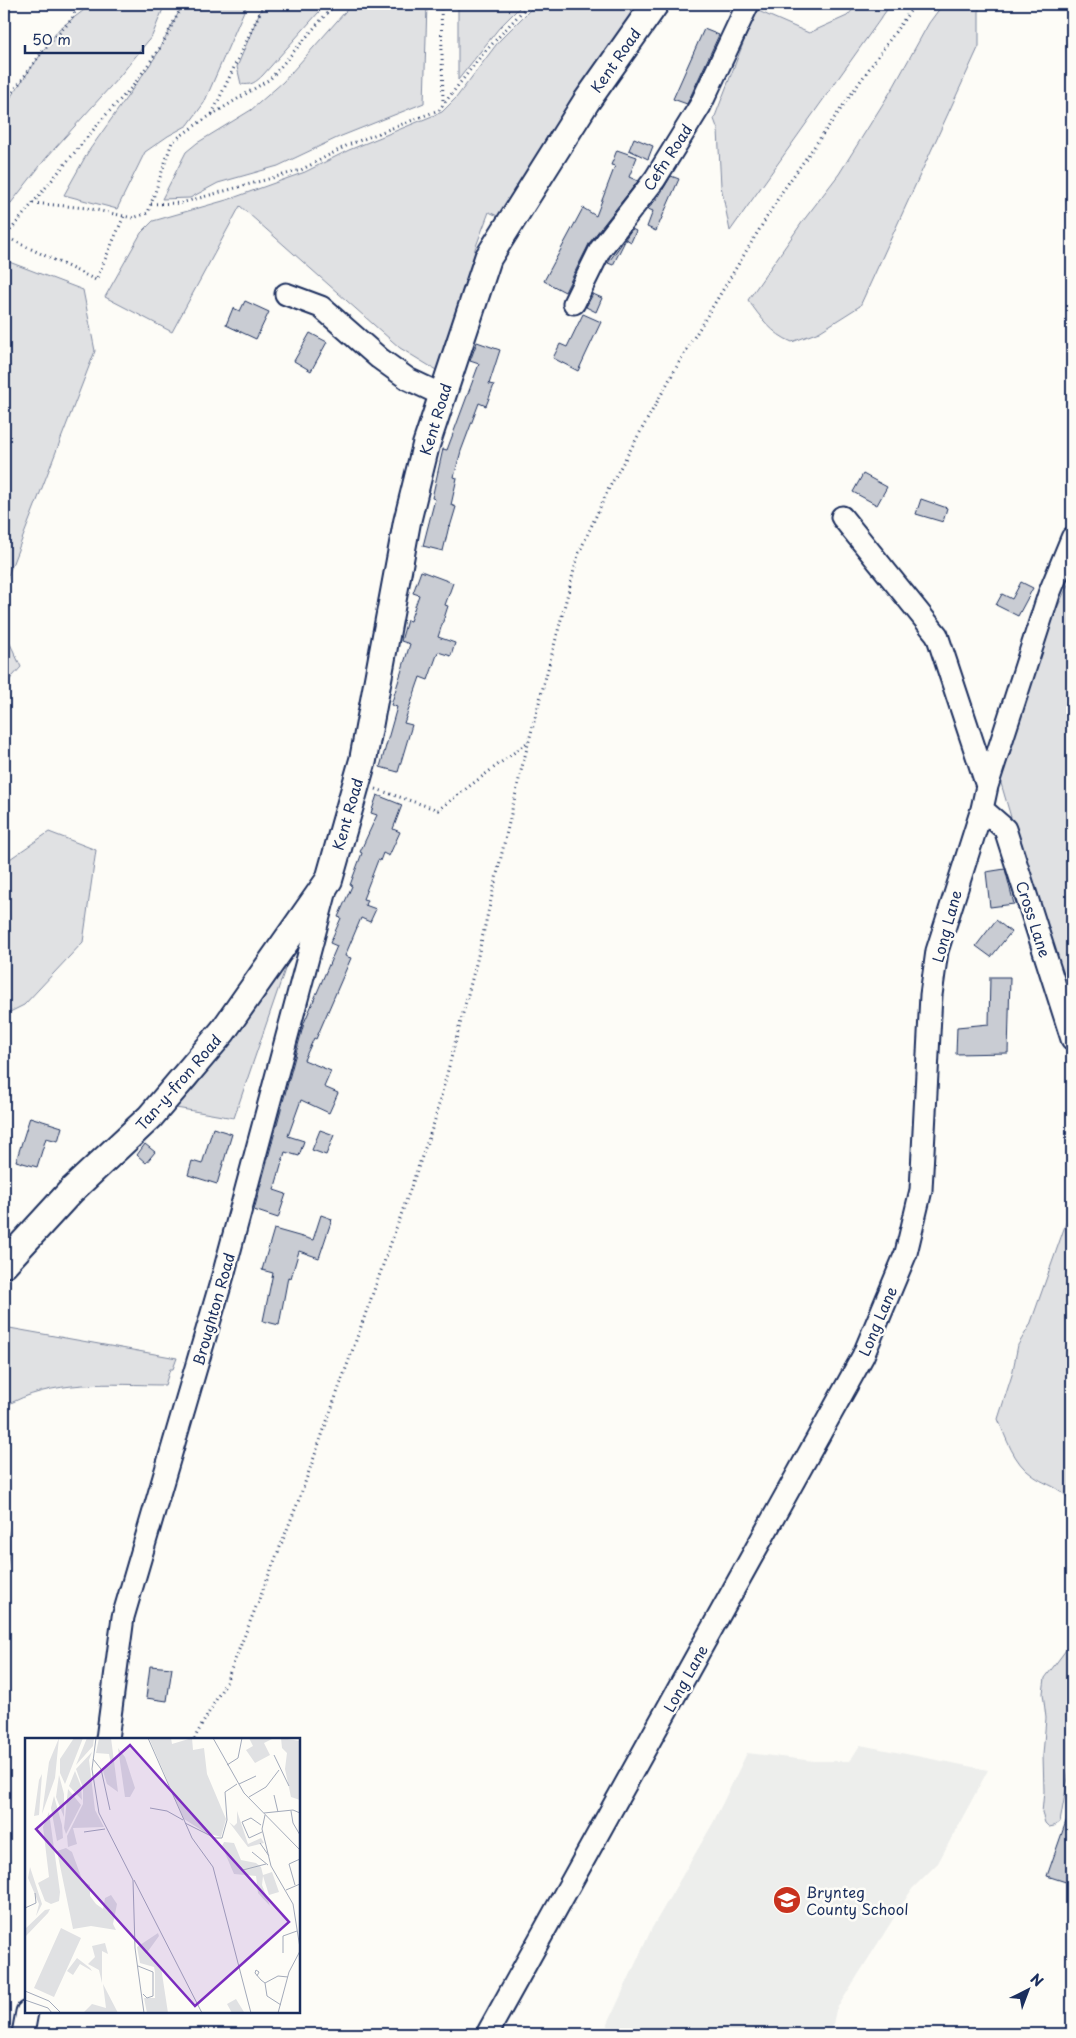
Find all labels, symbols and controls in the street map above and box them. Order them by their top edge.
scale bar [25,22,142,54]
street label: Kent Road [584,23,646,97]
text: 50 m [32,27,71,50]
street label: Cefn Road [637,119,697,195]
street label: Kent Road [413,380,457,458]
street label: Kent Road [326,775,368,853]
street label: Cross Lane [1011,878,1057,960]
street label: Long Lane [925,887,967,965]
street label: Tan-y-fron Road [130,1029,226,1135]
street label: Broughton Road [186,1250,240,1368]
street label: Long Lane [852,1282,902,1360]
street label: Long Lane [657,1640,713,1716]
inset map [25,1738,300,2013]
place label: Brynteg County School [806,1880,908,1920]
school or university icon: Brynteg County School [772,1885,802,1915]
north arrow [1004,1966,1054,2016]
text: N [1026,1968,1048,1991]

